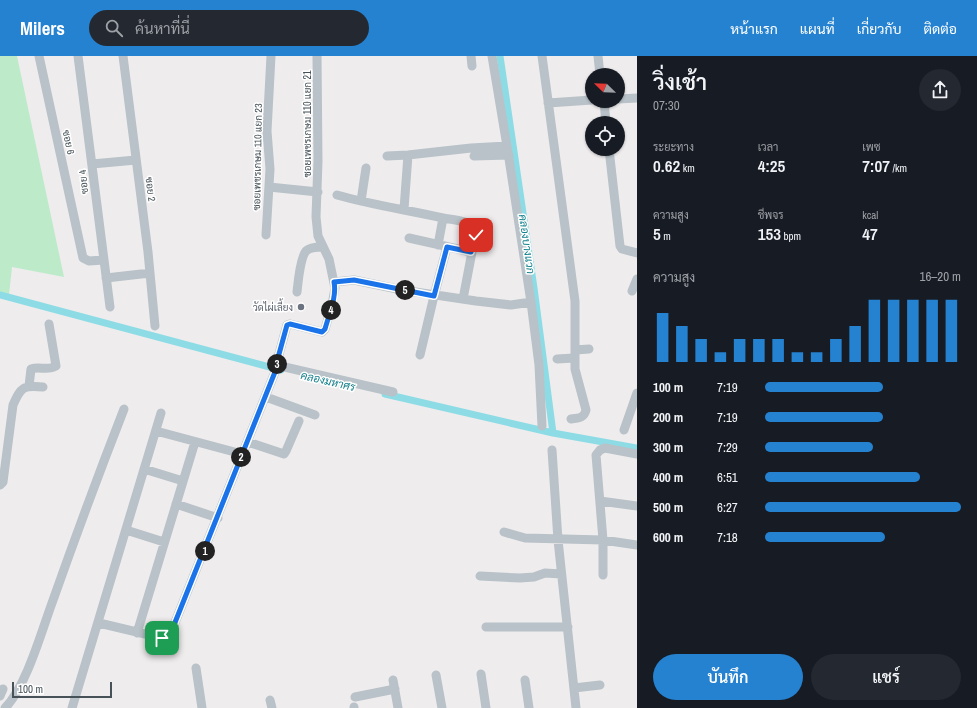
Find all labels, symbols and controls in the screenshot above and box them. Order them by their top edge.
search box [89,10,369,46]
text: Milers [20,15,65,41]
icon: search [103,17,125,39]
text: ค้นหาที่นี่ [135,18,190,39]
text: หน้าแรก [730,20,778,38]
text: แผนที่ [800,20,835,38]
text: เกี่ยวกับ [857,20,901,38]
text: ติดต่อ [923,20,957,38]
text: วิ่งเช้า [653,67,707,97]
north arrow [585,68,625,108]
map controls [585,68,625,156]
button: share [919,69,961,111]
street label: ซอยเพชรเกษม 110 แยก 21 [301,70,314,178]
text: 07:30 [653,97,680,114]
street label: ซอยเพชรเกษม 110 แยก 23 [250,103,265,211]
button: locate [585,116,625,156]
street label: ซอย 6 [60,129,78,156]
text: ระยะทาง [653,140,694,154]
text: เวลา [758,140,778,154]
text: เพซ [862,140,880,154]
text: 0.62 [653,154,680,177]
text: 4:25 [758,154,785,177]
text: 7:07 [862,154,890,177]
text: km [680,161,695,175]
text: /km [890,161,907,175]
street label: ซอย 4 [76,169,91,195]
street label: ซอย 2 [143,176,159,202]
text: ความสูง [653,208,689,222]
text: ชีพจร [758,208,784,222]
text: kcal [862,208,878,222]
water label: คลองบางแวก [516,213,538,275]
pin [459,218,493,252]
text: 5 [653,222,661,245]
text: 153 [758,222,781,245]
text: 47 [862,222,878,245]
icon: check [465,224,487,246]
text: m [661,229,671,243]
text: bpm [781,229,801,243]
text: 16–20 m [920,268,961,285]
text: ความสูง [653,269,695,286]
pin: 5 [395,280,415,300]
text: 5 [402,283,408,297]
place label: วัดไผ่เลี้ยง [253,298,293,314]
pin: 4 [321,300,341,320]
marker: วัดไผ่เลี้ยง [296,302,306,312]
text: 4 [328,303,334,317]
pin: 3 [267,354,287,374]
text: 3 [274,357,280,371]
water label: คลองมหาศร [299,368,357,394]
text: 100 m [653,379,683,396]
text: 7:19 [717,379,738,396]
text: 200 m [653,409,683,426]
text: 7:19 [717,409,738,426]
text: 300 m [653,439,683,456]
text: 7:29 [717,439,738,456]
pin: 2 [231,447,251,467]
text: 2 [238,450,244,464]
text: 400 m [653,469,683,486]
text: 6:51 [717,469,738,486]
text: 500 m [653,499,683,516]
text: 6:27 [717,499,738,516]
text: 600 m [653,529,683,546]
text: 7:18 [717,529,738,546]
pin: 1 [195,541,215,561]
text: 1 [202,544,208,558]
pin [145,621,179,655]
icon: arrive [151,627,173,649]
button: บันทึก [653,654,803,700]
button: แชร์ [811,654,961,700]
scale bar [12,680,112,699]
text: 100 m [18,682,43,696]

